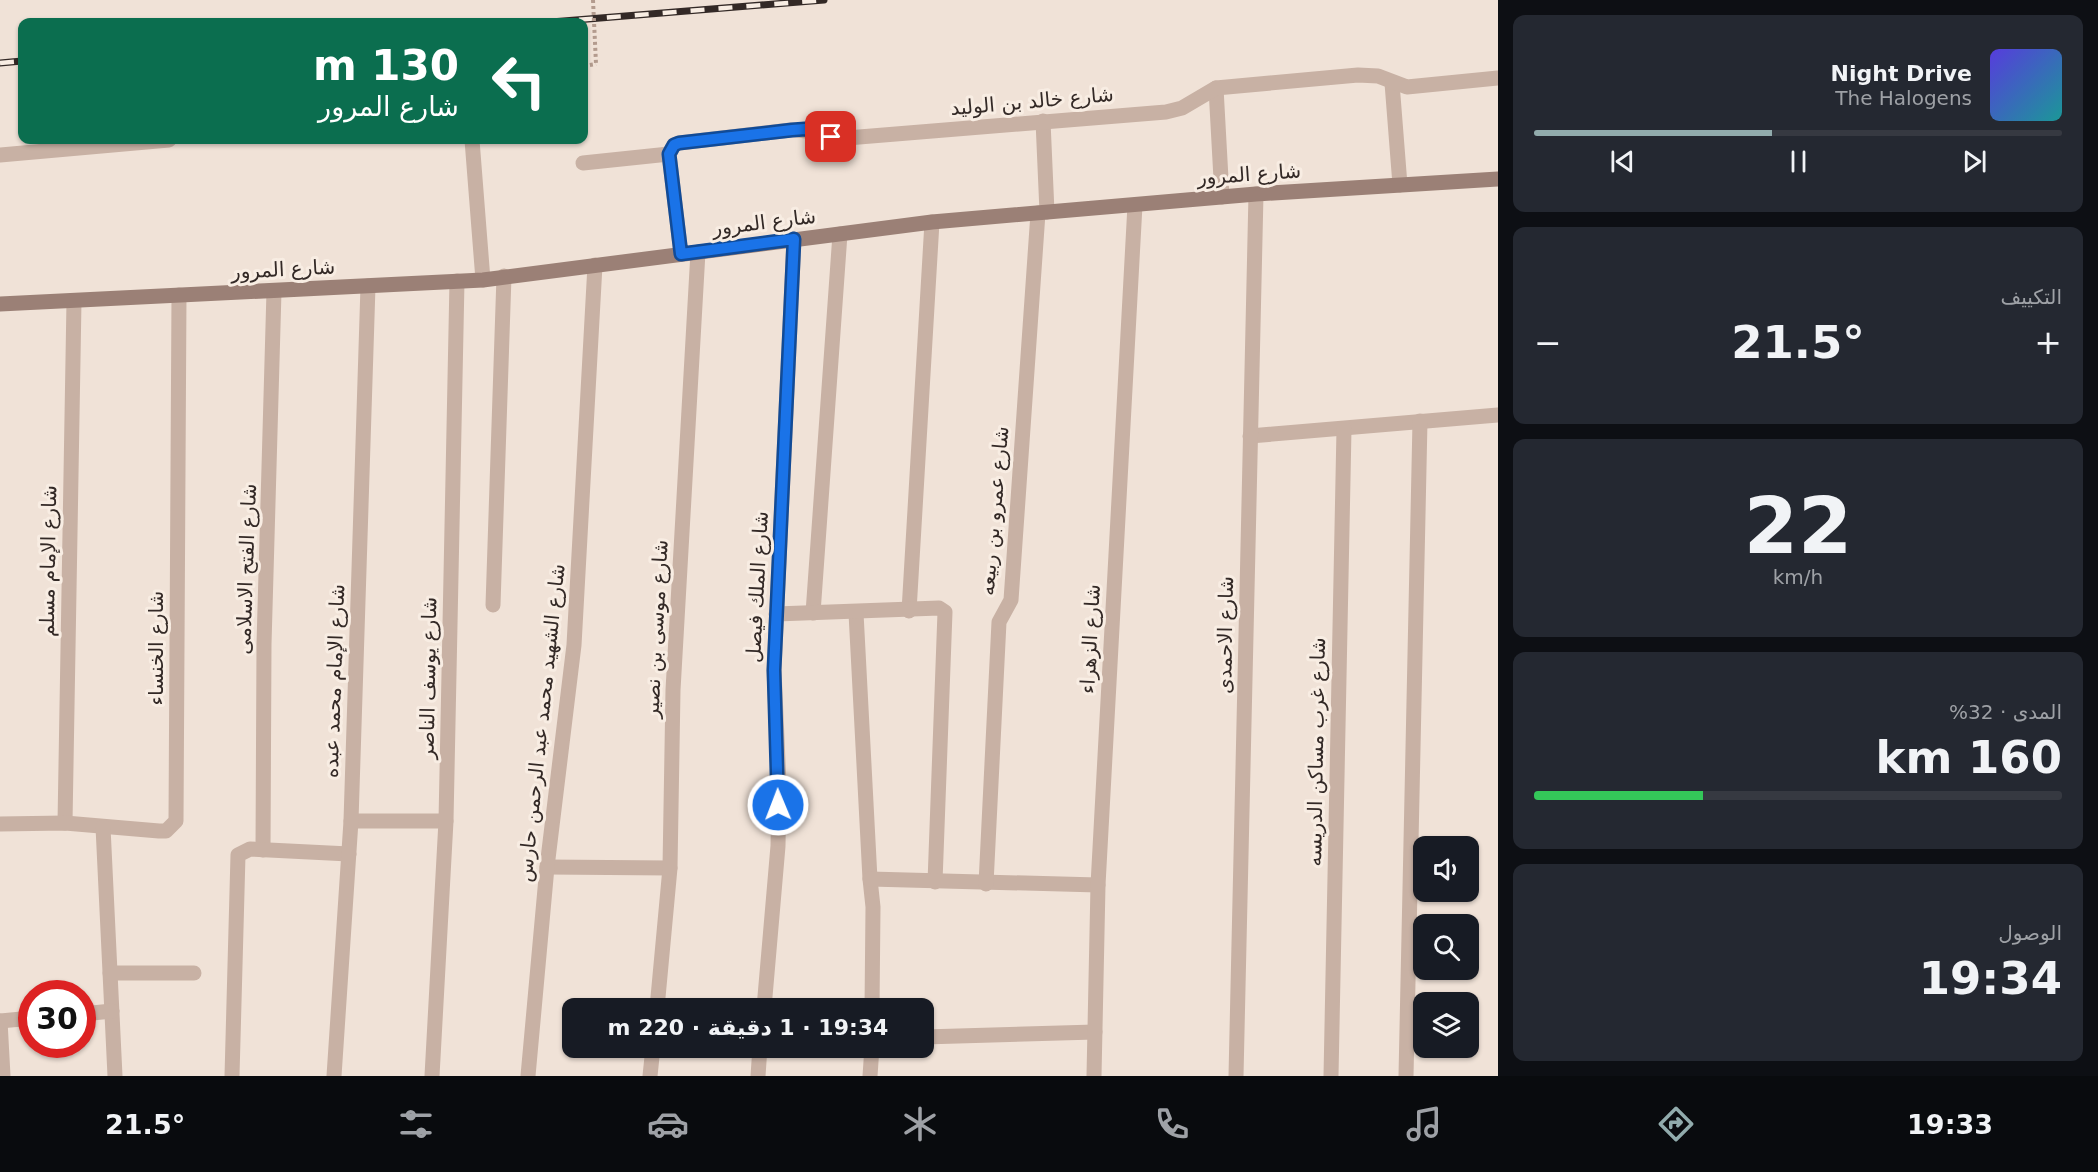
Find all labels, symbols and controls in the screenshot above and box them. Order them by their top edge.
text: 130 m [313,41,459,90]
icon: left [480,42,558,120]
text: Night Drive [1831,61,1972,86]
street label: شارع خالد بن الوليد [949,82,1115,120]
text: The Halogens [1835,86,1972,110]
text: شارع المرور [318,91,459,122]
pin [805,111,856,162]
icon: arrive [814,120,847,153]
icon: previous [1606,145,1639,178]
icon: pause [1782,145,1815,178]
icon: next [1958,145,1991,178]
street label: شارع المرور [1195,158,1302,190]
street label: شارع المرور [710,204,817,240]
street label: شارع المرور [229,254,336,284]
text: التكييف [2000,285,2062,309]
text: 21.5° [1731,316,1865,369]
text: − [1534,323,1562,362]
text: + [2034,323,2062,362]
street label: شارع عمرو بن ربيعه [975,425,1013,597]
text: 22 [1744,481,1852,571]
street label: شارع الفتح الاسلامى [231,483,261,655]
street label: شارع الإمام مسلم [35,485,61,637]
street label: شارع الملك فيصل [741,511,773,663]
street label: شارع موسى بن نصير [639,539,673,720]
street label: شارع الشهيد محمد عبد الرحمن حارس [512,563,570,883]
text: km/h [1773,565,1823,589]
street label: شارع الاحمدى [1212,576,1238,694]
street label: شارع الإمام محمد عبده [319,583,349,779]
street label: شارع الزهراء [1075,583,1105,695]
street label: شارع الخنساء [144,591,168,705]
street label: شارع يوسف الناصر [415,597,441,760]
street label: شارع غرب مساكن الدريسه [1302,637,1330,867]
text: المدى · 32% [1949,700,2062,724]
text: 160 km [1876,731,2062,784]
position arrow [746,773,810,837]
map controls [1413,836,1479,1058]
button: sound [1413,836,1479,902]
button: search [1413,914,1479,980]
text: الوصول [1998,921,2062,945]
text: 19:34 [1919,952,2062,1005]
speed limit sign: 30 [18,980,96,1058]
button: layers [1413,992,1479,1058]
text: 19:34 · 1 دقيقة · 220 m [608,1015,888,1040]
icon: filters [395,1103,437,1145]
icon: car [647,1103,689,1145]
icon: climate [899,1103,941,1145]
icon: phone [1151,1103,1193,1145]
icon: music [1403,1103,1445,1145]
icon: directions [1655,1103,1697,1145]
text: 21.5° [105,1109,185,1140]
text: 19:33 [1907,1109,1993,1140]

